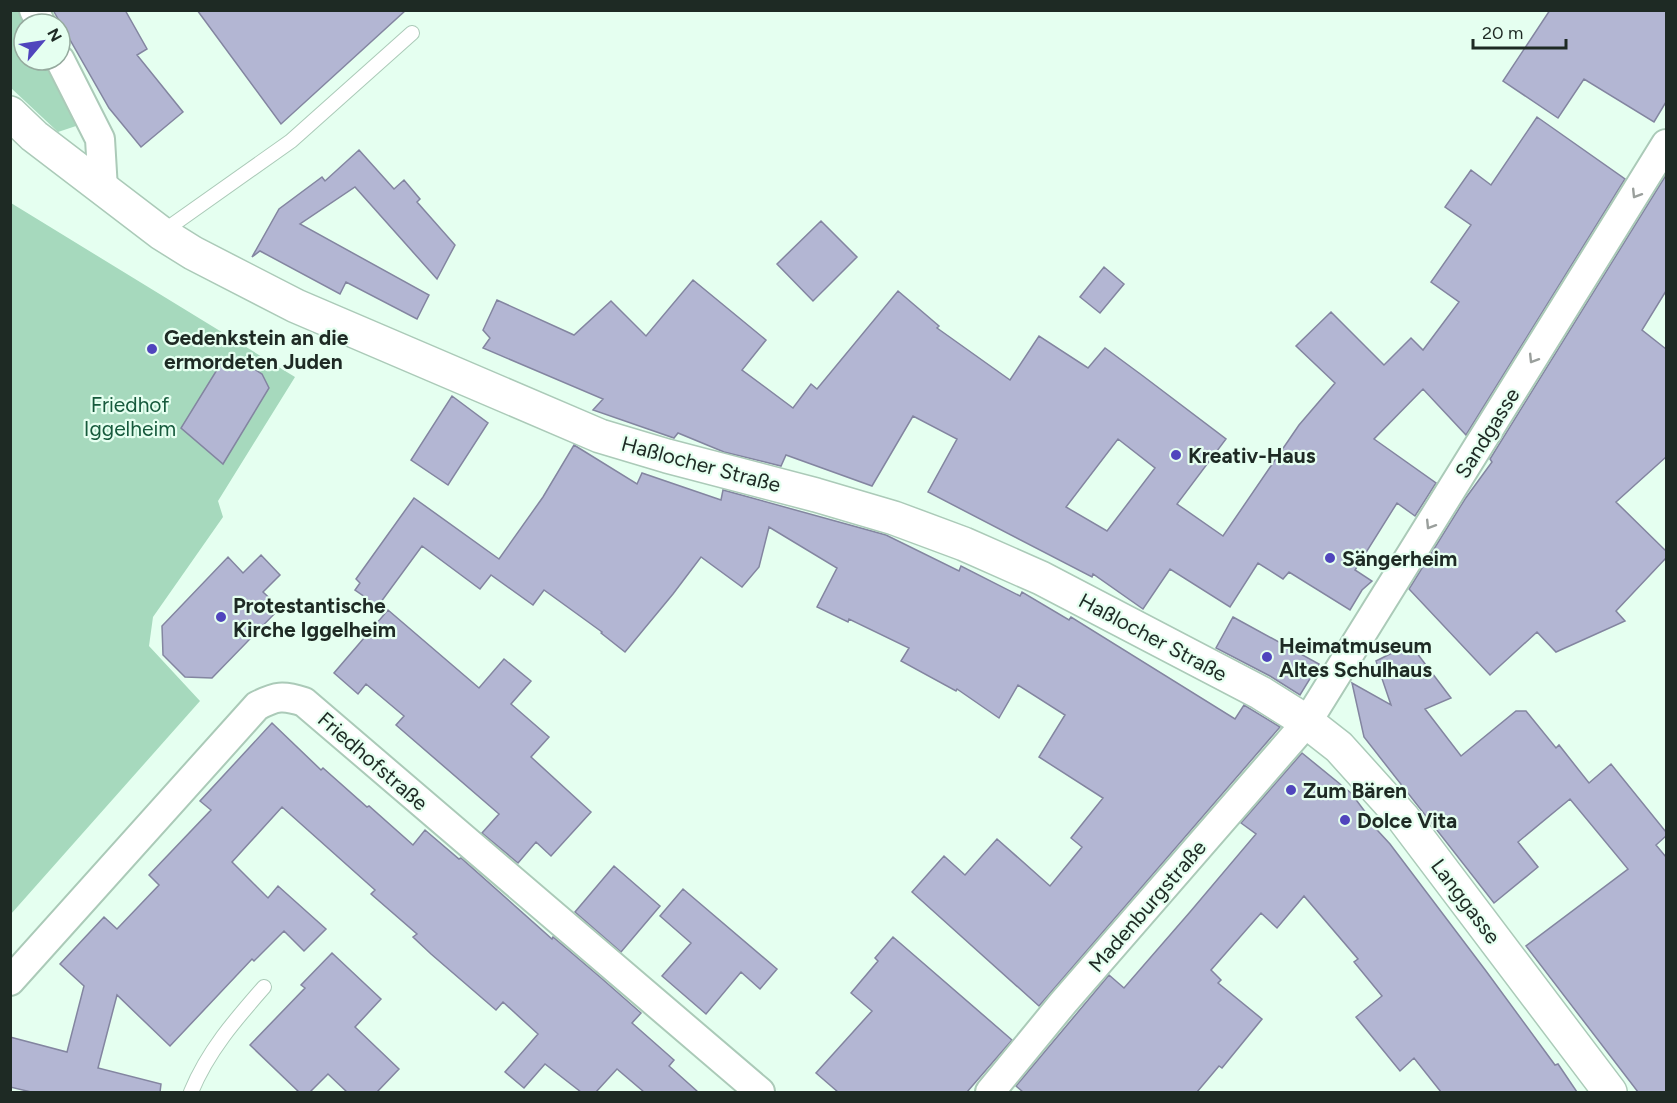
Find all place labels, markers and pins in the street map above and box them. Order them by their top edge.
place label: Gedenkstein an die ermordeten Juden [164,325,349,374]
marker: Gedenkstein an die ermordeten Juden [145,342,159,356]
place label: Kreativ-Haus [1188,443,1316,468]
marker: Kreativ-Haus [1169,448,1183,462]
place label: Sängerheim [1342,546,1457,571]
marker: Sängerheim [1323,551,1337,565]
place label: Protestantische Kirche Iggelheim [233,593,396,642]
marker: Protestantische Kirche Iggelheim [214,610,228,624]
place label: Heimatmuseum Altes Schulhaus [1279,633,1432,682]
marker: Heimatmuseum Altes Schulhaus [1260,650,1274,664]
place label: Zum Bären [1303,778,1407,803]
marker: Zum Bären [1284,783,1298,797]
place label: Dolce Vita [1357,808,1457,833]
marker: Dolce Vita [1338,813,1352,827]

